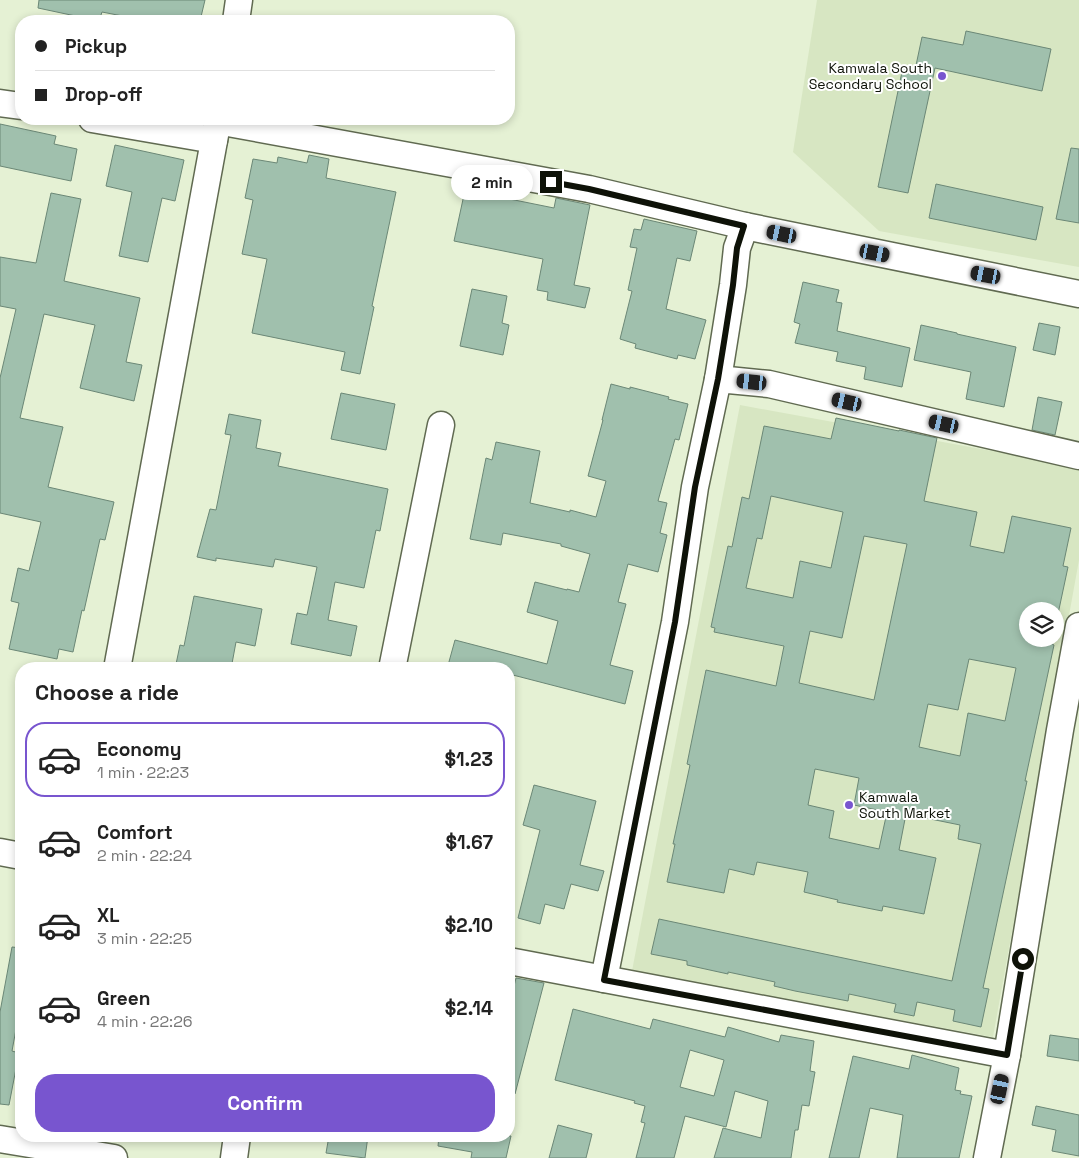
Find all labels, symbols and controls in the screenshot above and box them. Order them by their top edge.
text: Pickup [65,34,127,59]
place label: Kamwala South Secondary School [809,59,932,93]
marker: Kamwala South Secondary School [936,70,948,82]
text: Drop-off [65,82,143,107]
callout: 2 min [451,164,534,200]
route end [540,171,562,193]
text: 2 min [471,172,513,193]
car [765,224,798,244]
car [858,243,891,263]
car [969,265,1002,285]
car [736,373,767,391]
car [830,391,863,413]
car [927,413,960,435]
map controls [1019,602,1064,647]
button: layers [1019,602,1064,647]
text: Choose a ride [35,678,179,706]
icon: car [37,737,82,782]
text: Economy [97,737,181,762]
text: $1.23 [444,747,493,772]
text: 1 min · 22:23 [97,762,189,783]
place label: Kamwala South Market [859,788,950,822]
marker: Kamwala South Market [843,799,855,811]
icon: car [37,820,82,865]
text: Comfort [97,820,173,845]
text: $1.67 [445,830,493,855]
text: 2 min · 22:24 [97,845,192,866]
icon: car [37,903,82,948]
text: XL [97,903,120,928]
text: $2.10 [445,913,493,938]
text: 3 min · 22:25 [97,928,192,949]
route start [1012,948,1034,970]
icon: car [37,986,82,1031]
text: Green [97,986,150,1011]
text: $2.14 [445,996,493,1021]
text: 4 min · 22:26 [97,1011,193,1032]
car [989,1073,1010,1105]
button: Confirm [35,1074,495,1132]

